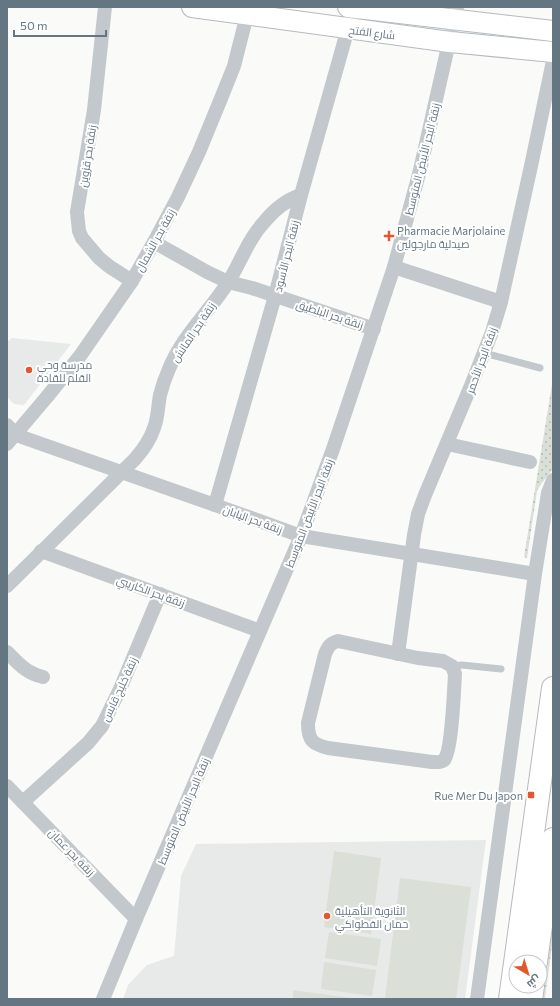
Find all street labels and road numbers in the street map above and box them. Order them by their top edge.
street label: شارع الفتح [348,23,396,43]
street label: زنقة البحر الأبيض المتوسط [402,101,443,217]
street label: زنقة بحر قزوين [76,124,99,188]
street label: زنقة بحر الشمال [132,206,179,274]
street label: زنقة البحر الأسود [271,219,302,293]
street label: زنقة بحر البلطيق [294,297,365,332]
street label: زنقة بحر المانش [168,299,219,365]
street label: زنقة البحر الأحمر [463,325,500,396]
street label: زنقة البحر الأبيض المتوسط [282,457,337,569]
street label: زنقة بحر اليابان [221,502,285,537]
street label: زنقة بحر الكاريبي [114,573,187,612]
street label: زنقة خليج قابس [98,655,141,724]
street label: زنقة البحر الأبيض المتوسط [155,755,212,867]
street label: زنقة بحر عمان [45,826,98,879]

